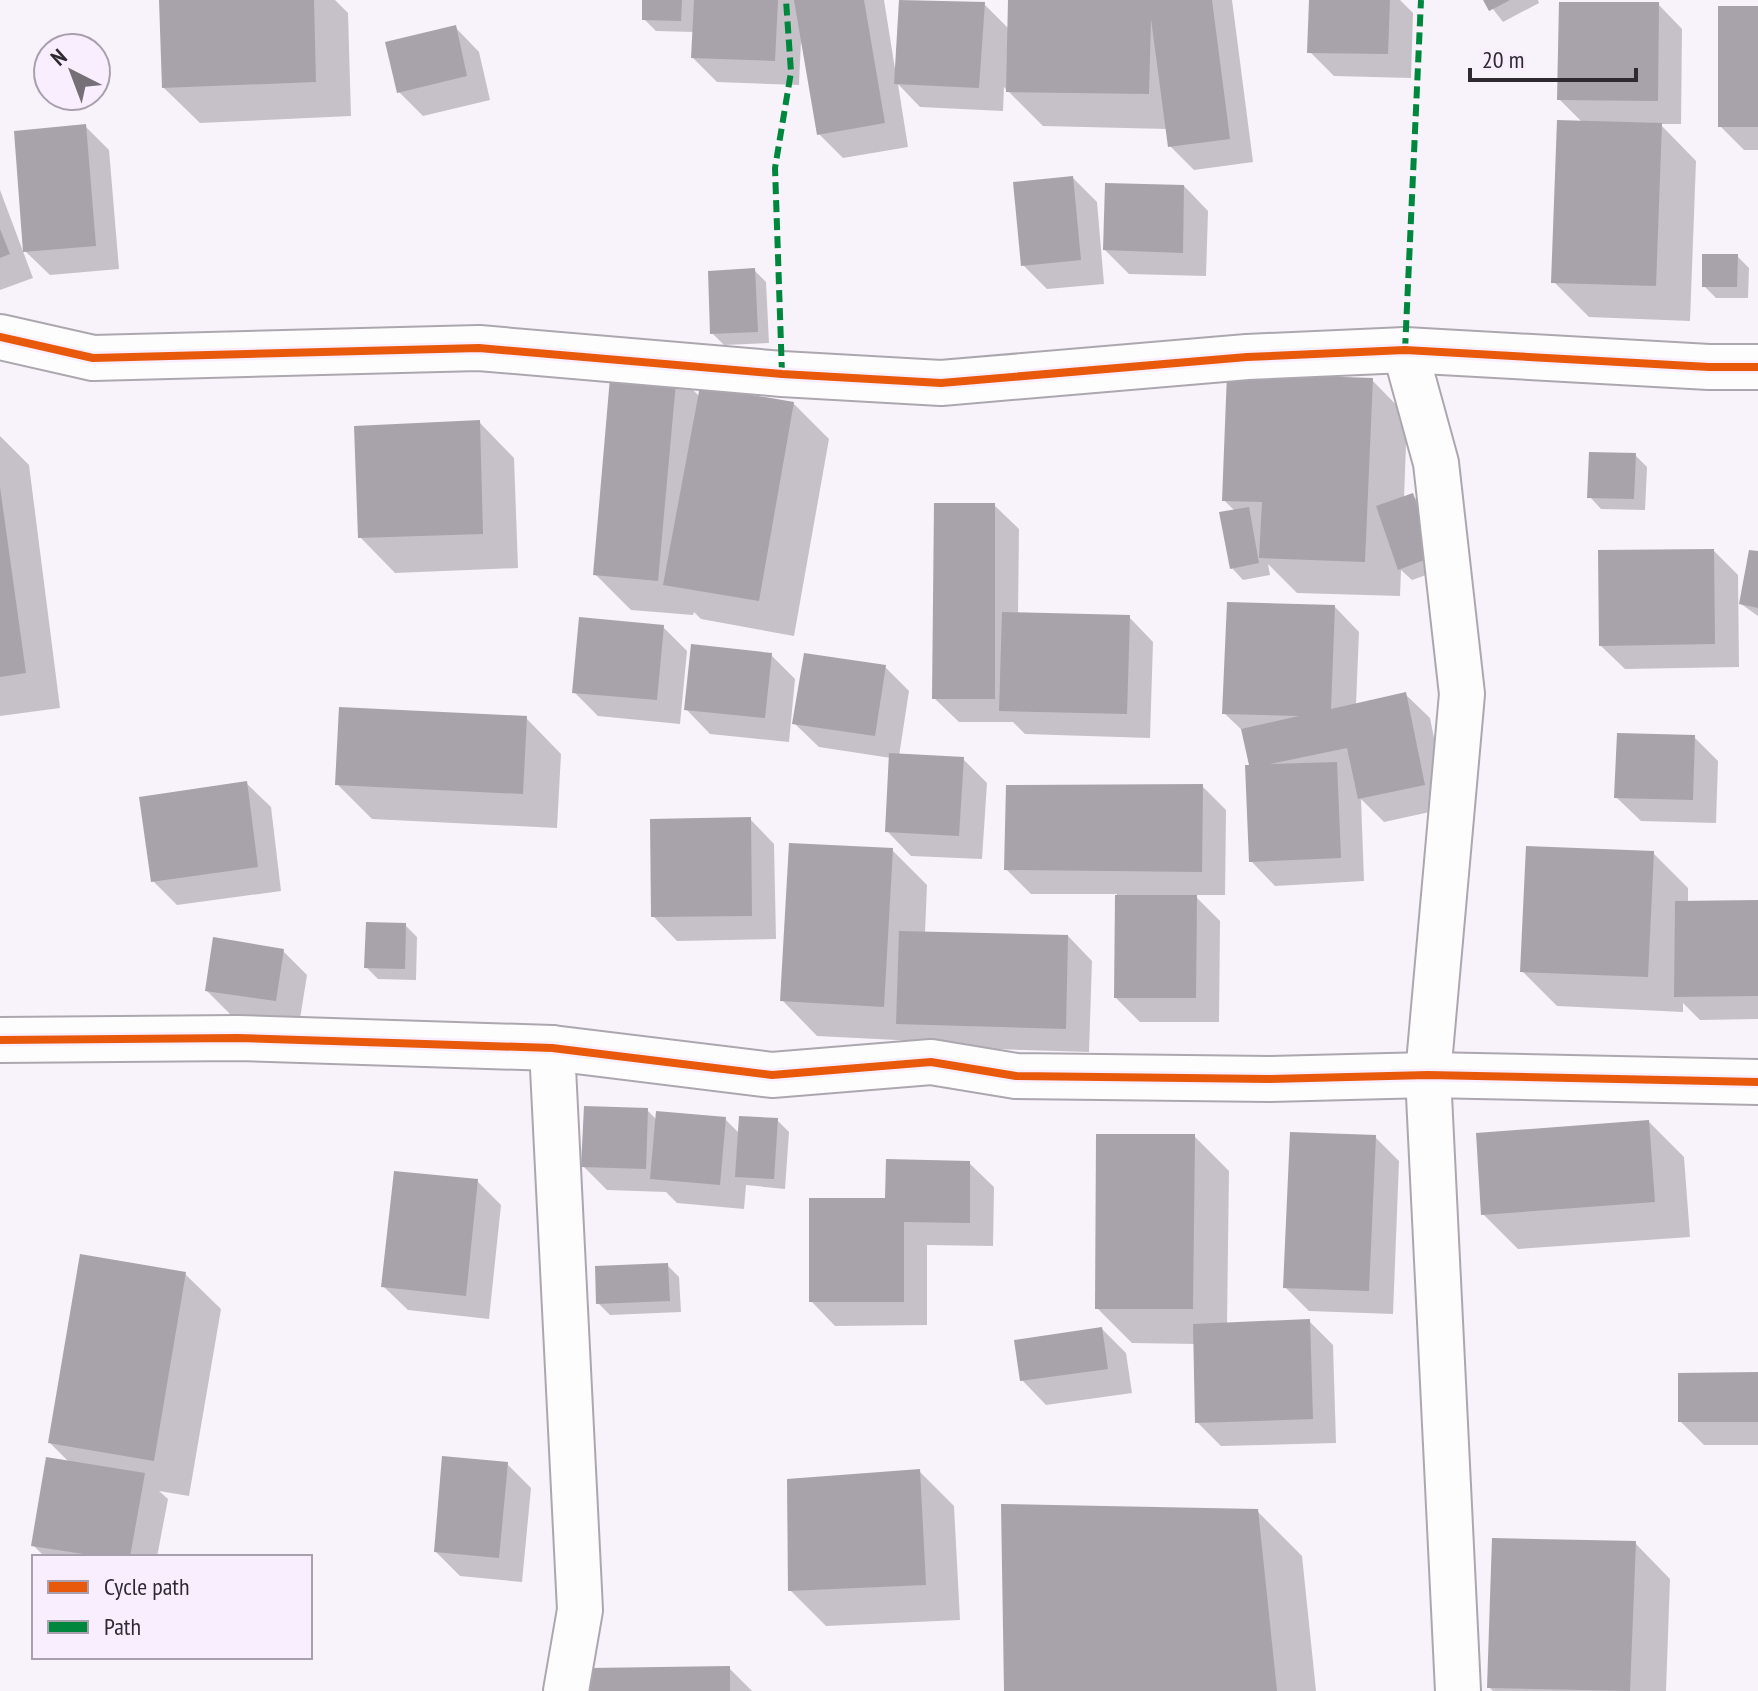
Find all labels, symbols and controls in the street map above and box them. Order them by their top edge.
north arrow [32,32,112,112]
scale bar [1470,32,1636,82]
text: N [45,43,72,72]
text: 20 m [1482,44,1524,75]
legend [32,1555,312,1659]
text: Cycle path [104,1571,190,1602]
text: Path [104,1611,141,1642]

